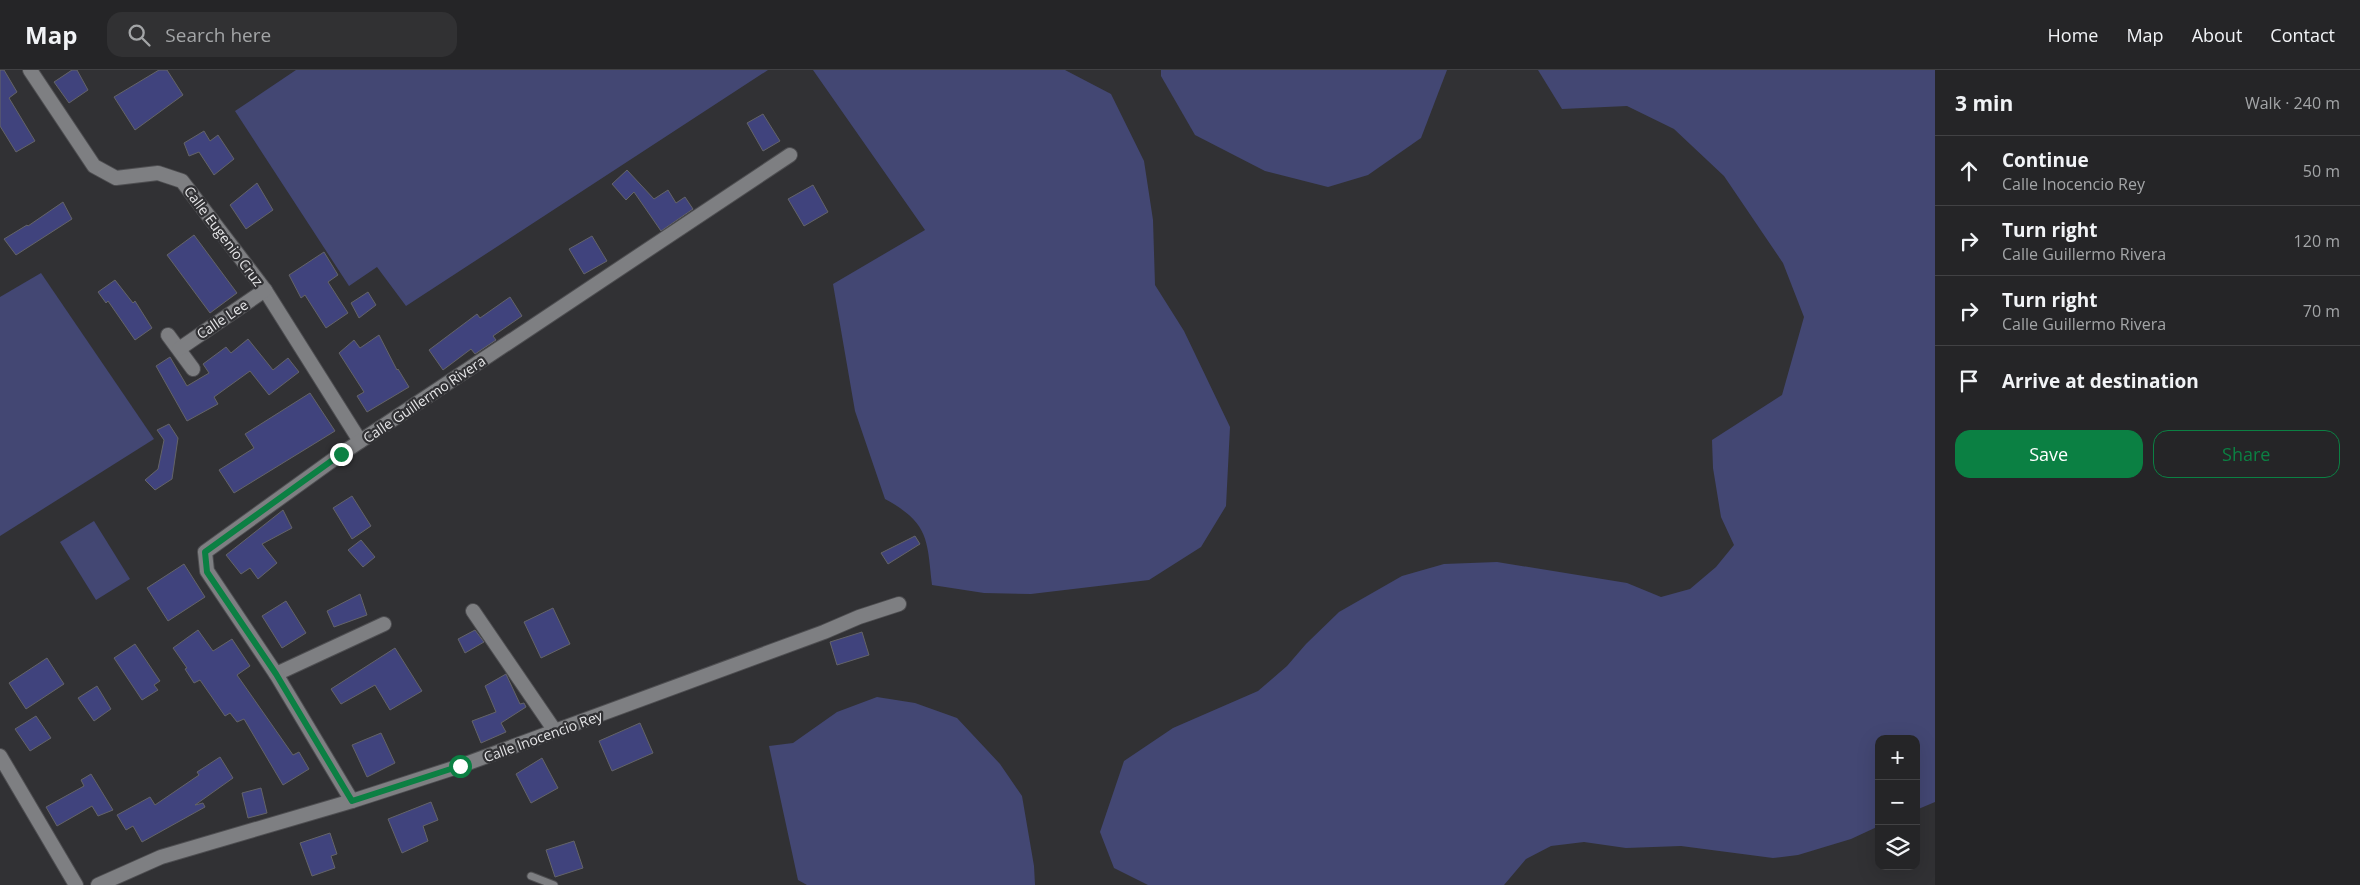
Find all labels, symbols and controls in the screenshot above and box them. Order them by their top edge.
search box [107,12,457,57]
text: Map [25,18,77,51]
icon: search [125,21,153,49]
text: Search here [165,22,271,48]
text: Home [2048,23,2098,47]
text: Map [2126,23,2164,47]
text: About [2192,23,2242,47]
text: Contact [2270,23,2335,47]
text: 3 min [1955,89,2013,117]
text: Walk · 240 m [2245,92,2340,114]
text: Continue [2002,147,2089,173]
icon: ahead [1955,157,1983,185]
text: 50 m [2303,160,2340,182]
text: Calle Inocencio Rey [2002,173,2145,195]
street label: Calle Eugenio Cruz [180,182,268,290]
text: Turn right [2002,217,2097,243]
icon: right [1955,227,1983,255]
text: 120 m [2294,230,2340,252]
text: Calle Guillermo Rivera [2002,243,2166,265]
text: Turn right [2002,287,2097,313]
street label: Calle Lee [193,295,252,343]
icon: right [1955,297,1983,325]
text: 70 m [2303,300,2340,322]
text: Calle Guillermo Rivera [2002,313,2166,335]
street label: Calle Guillermo Rivera [359,351,489,447]
icon: arrive [1955,367,1983,395]
text: Arrive at destination [2002,368,2199,394]
button: Save [1955,430,2143,478]
button: Share [2153,430,2340,478]
route end [330,443,353,466]
street label: Calle Inocencio Rey [481,705,606,766]
map controls [1875,735,1920,870]
button: + [1875,735,1920,780]
route start [449,755,472,778]
button: − [1875,780,1920,825]
button: layers [1875,825,1920,870]

